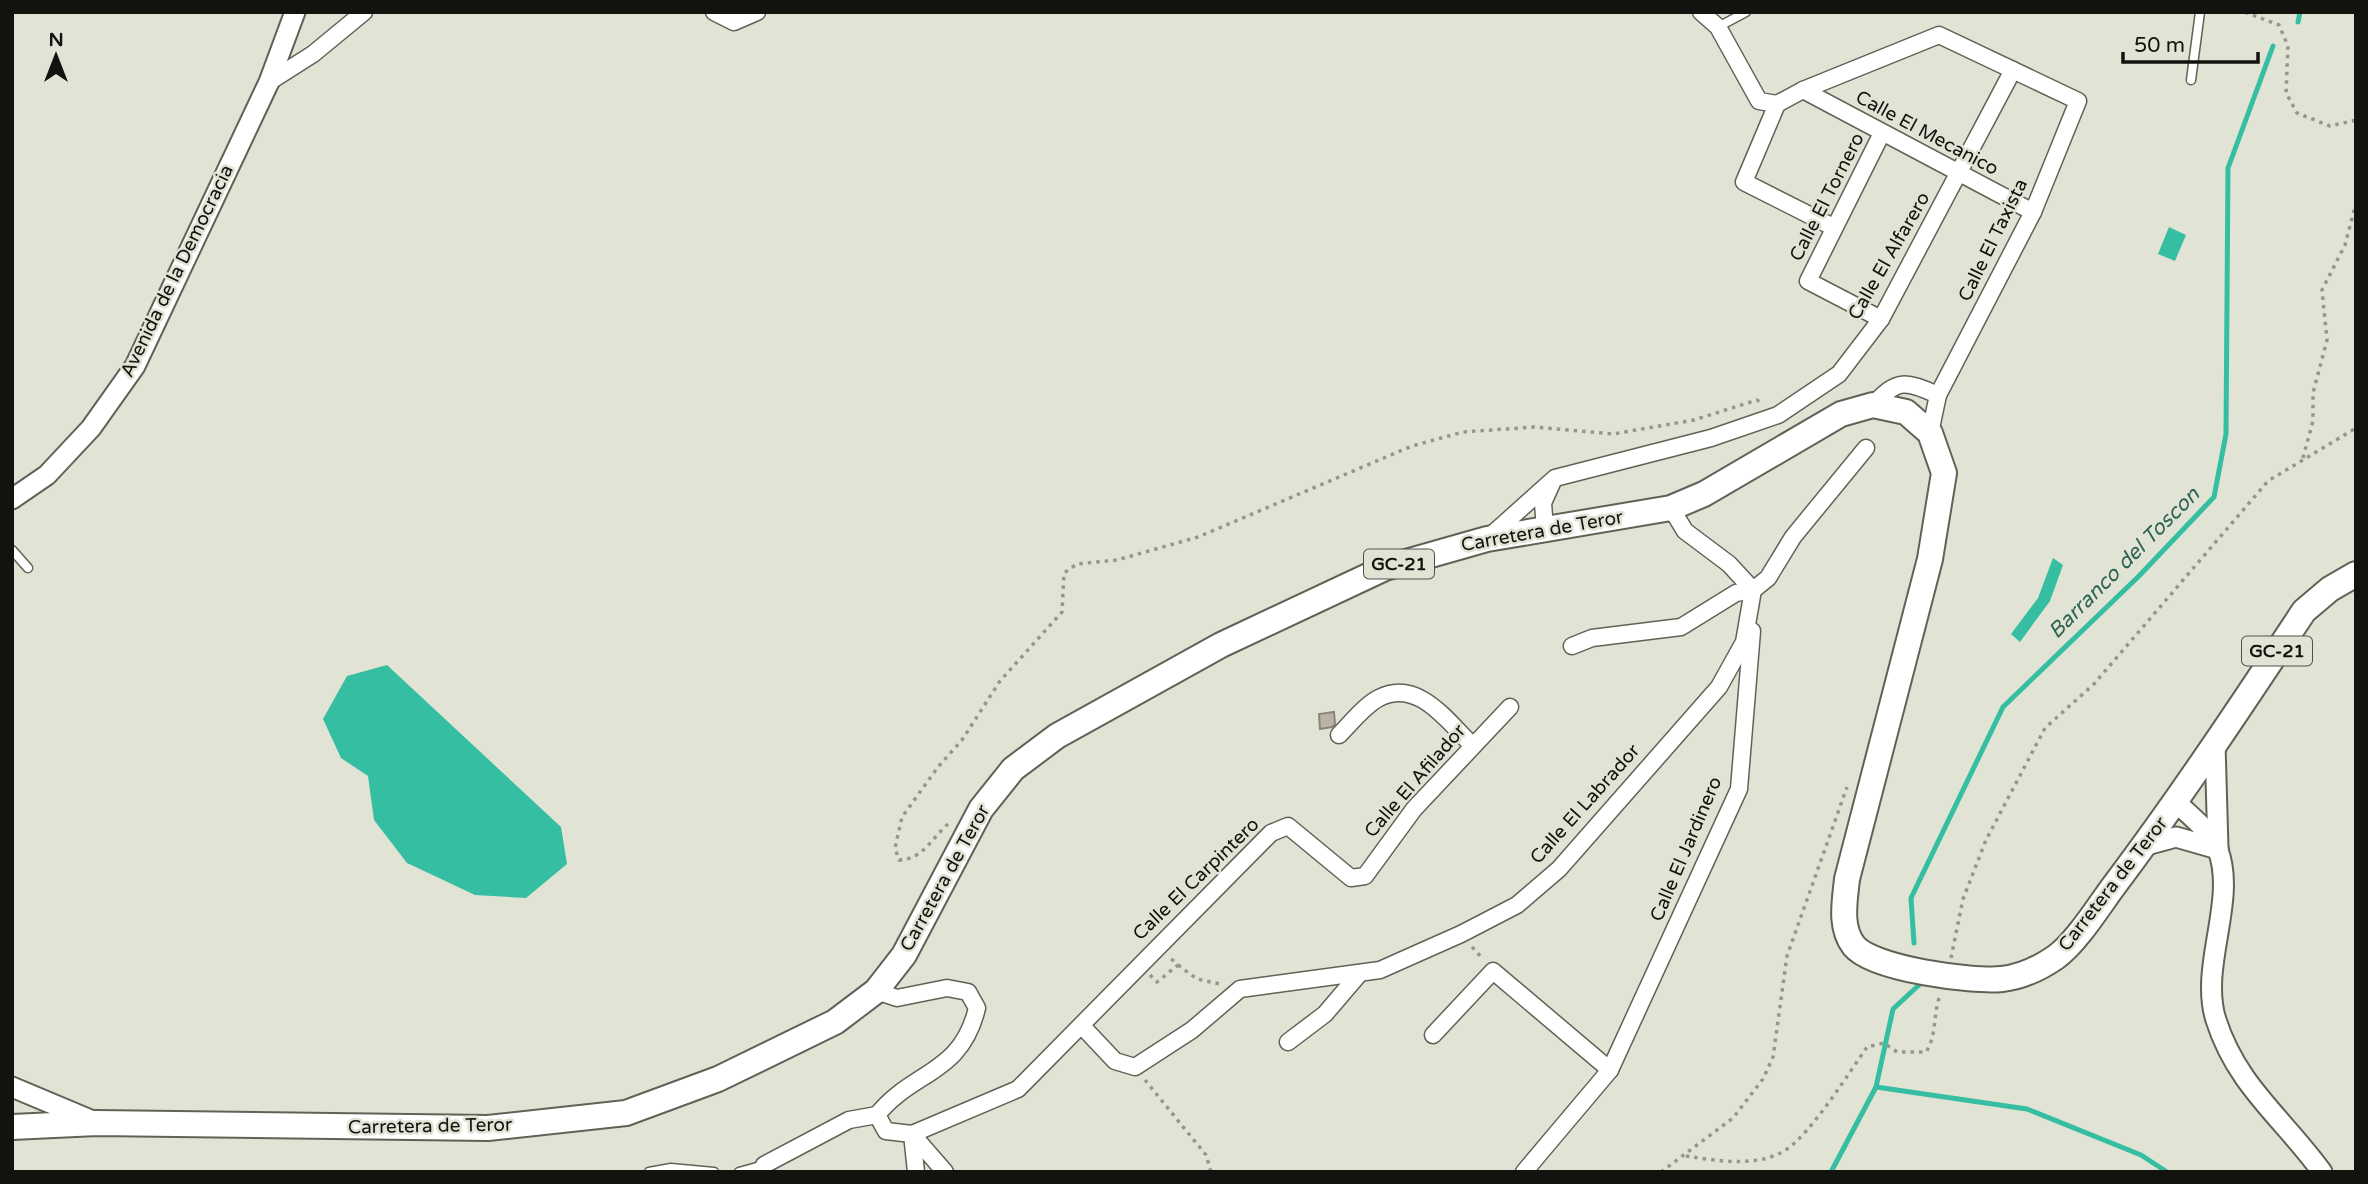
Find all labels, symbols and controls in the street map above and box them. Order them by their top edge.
north arrow [21,21,91,91]
scale bar [2123,21,2258,65]
text: N [48,29,64,51]
text: 50 m [2134,33,2185,58]
street label: Calle El Mecanico [1852,86,2002,180]
street label: Calle El Tornero [1785,129,1869,265]
street label: Avenida de la Democracia [116,161,238,381]
street label: Calle El Taxista [1954,175,2032,305]
street label: Calle El Alfarero [1844,188,1934,324]
water label: Barranco del Toscon [2043,481,2206,644]
street label: Carretera de Teror [1459,506,1626,556]
road number: GC-21 [1364,550,1434,578]
road number: GC-21 [2242,636,2312,666]
street label: Calle El Afilador [1360,719,1471,842]
street label: Calle El Labrador [1526,739,1645,868]
street label: Calle El Jardinero [1646,773,1726,925]
street label: Carretera de Teror [896,800,995,955]
street label: Carretera de Teror [2054,812,2173,956]
street label: Calle El Carpintero [1128,813,1264,945]
street label: Carretera de Teror [348,1114,513,1138]

